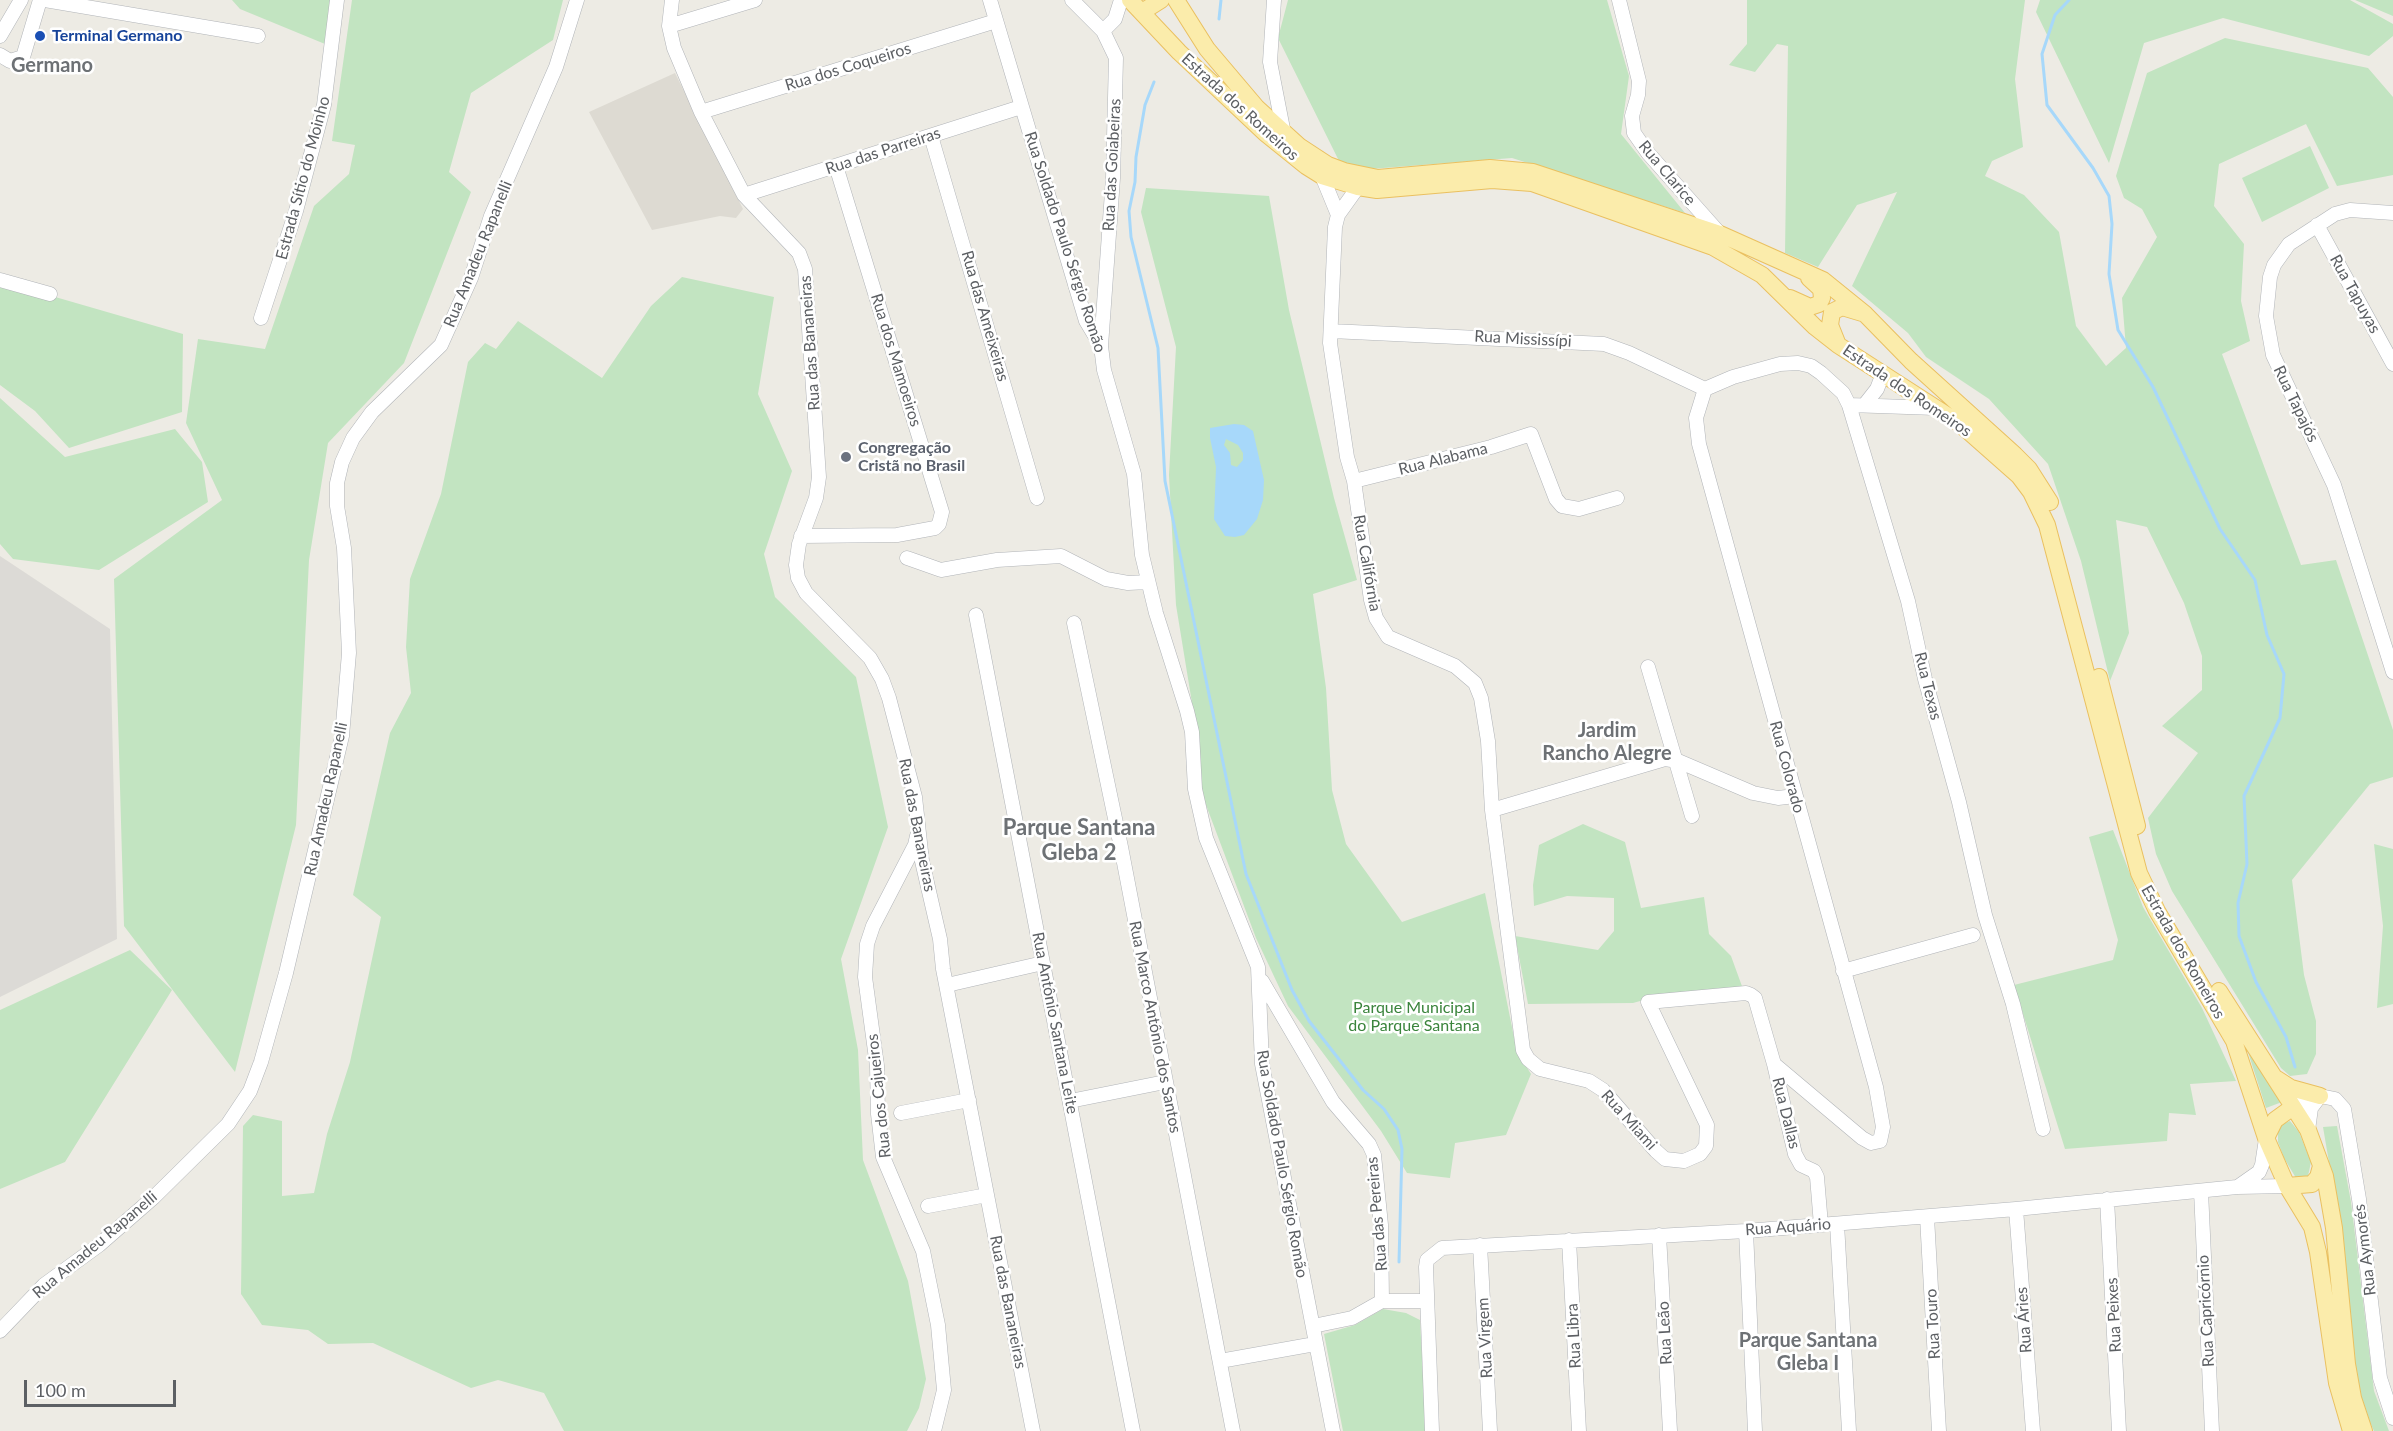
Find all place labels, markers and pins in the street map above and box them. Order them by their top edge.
place label: Terminal Germano [52,26,182,46]
marker: Terminal Germano [33,29,47,43]
place label: Congregação Cristã no Brasil [858,438,965,476]
marker: Congregação Cristã no Brasil [839,450,853,464]

